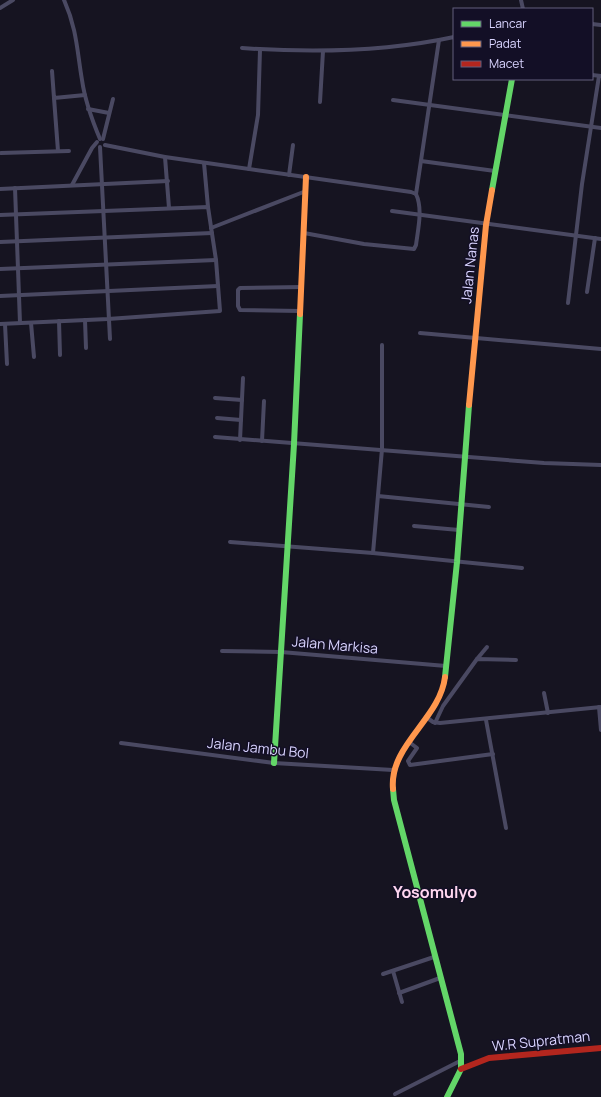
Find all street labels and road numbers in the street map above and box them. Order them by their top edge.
street label: Jalan Nanas [456,226,483,304]
street label: Jalan Markisa [291,631,379,658]
street label: Jalan Jambu Bol [206,733,310,762]
street label: W.R Supratman [491,1026,591,1055]

